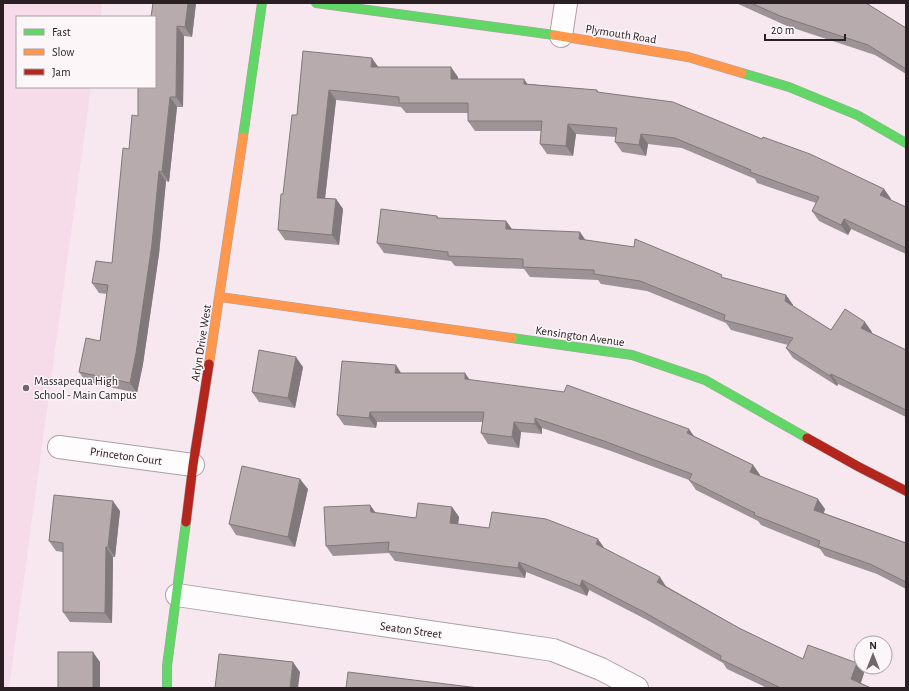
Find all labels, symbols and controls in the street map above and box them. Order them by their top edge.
legend [16,16,156,88]
scale bar [765,16,845,42]
street label: Plymouth Road [584,22,657,47]
text: 20 m [771,24,794,36]
text: Fast [52,26,71,38]
text: Slow [52,46,74,58]
text: Jam [52,66,71,78]
street label: Arlyn Drive West [189,303,214,383]
street label: Kensington Avenue [535,324,625,348]
place label: Massapequa High School - Main Campus [34,375,137,401]
marker: Massapequa High School - Main Campus [21,383,31,393]
street label: Princeton Court [89,445,163,467]
street label: Seaton Street [379,620,443,640]
north arrow [853,635,893,675]
text: N [869,640,877,651]

